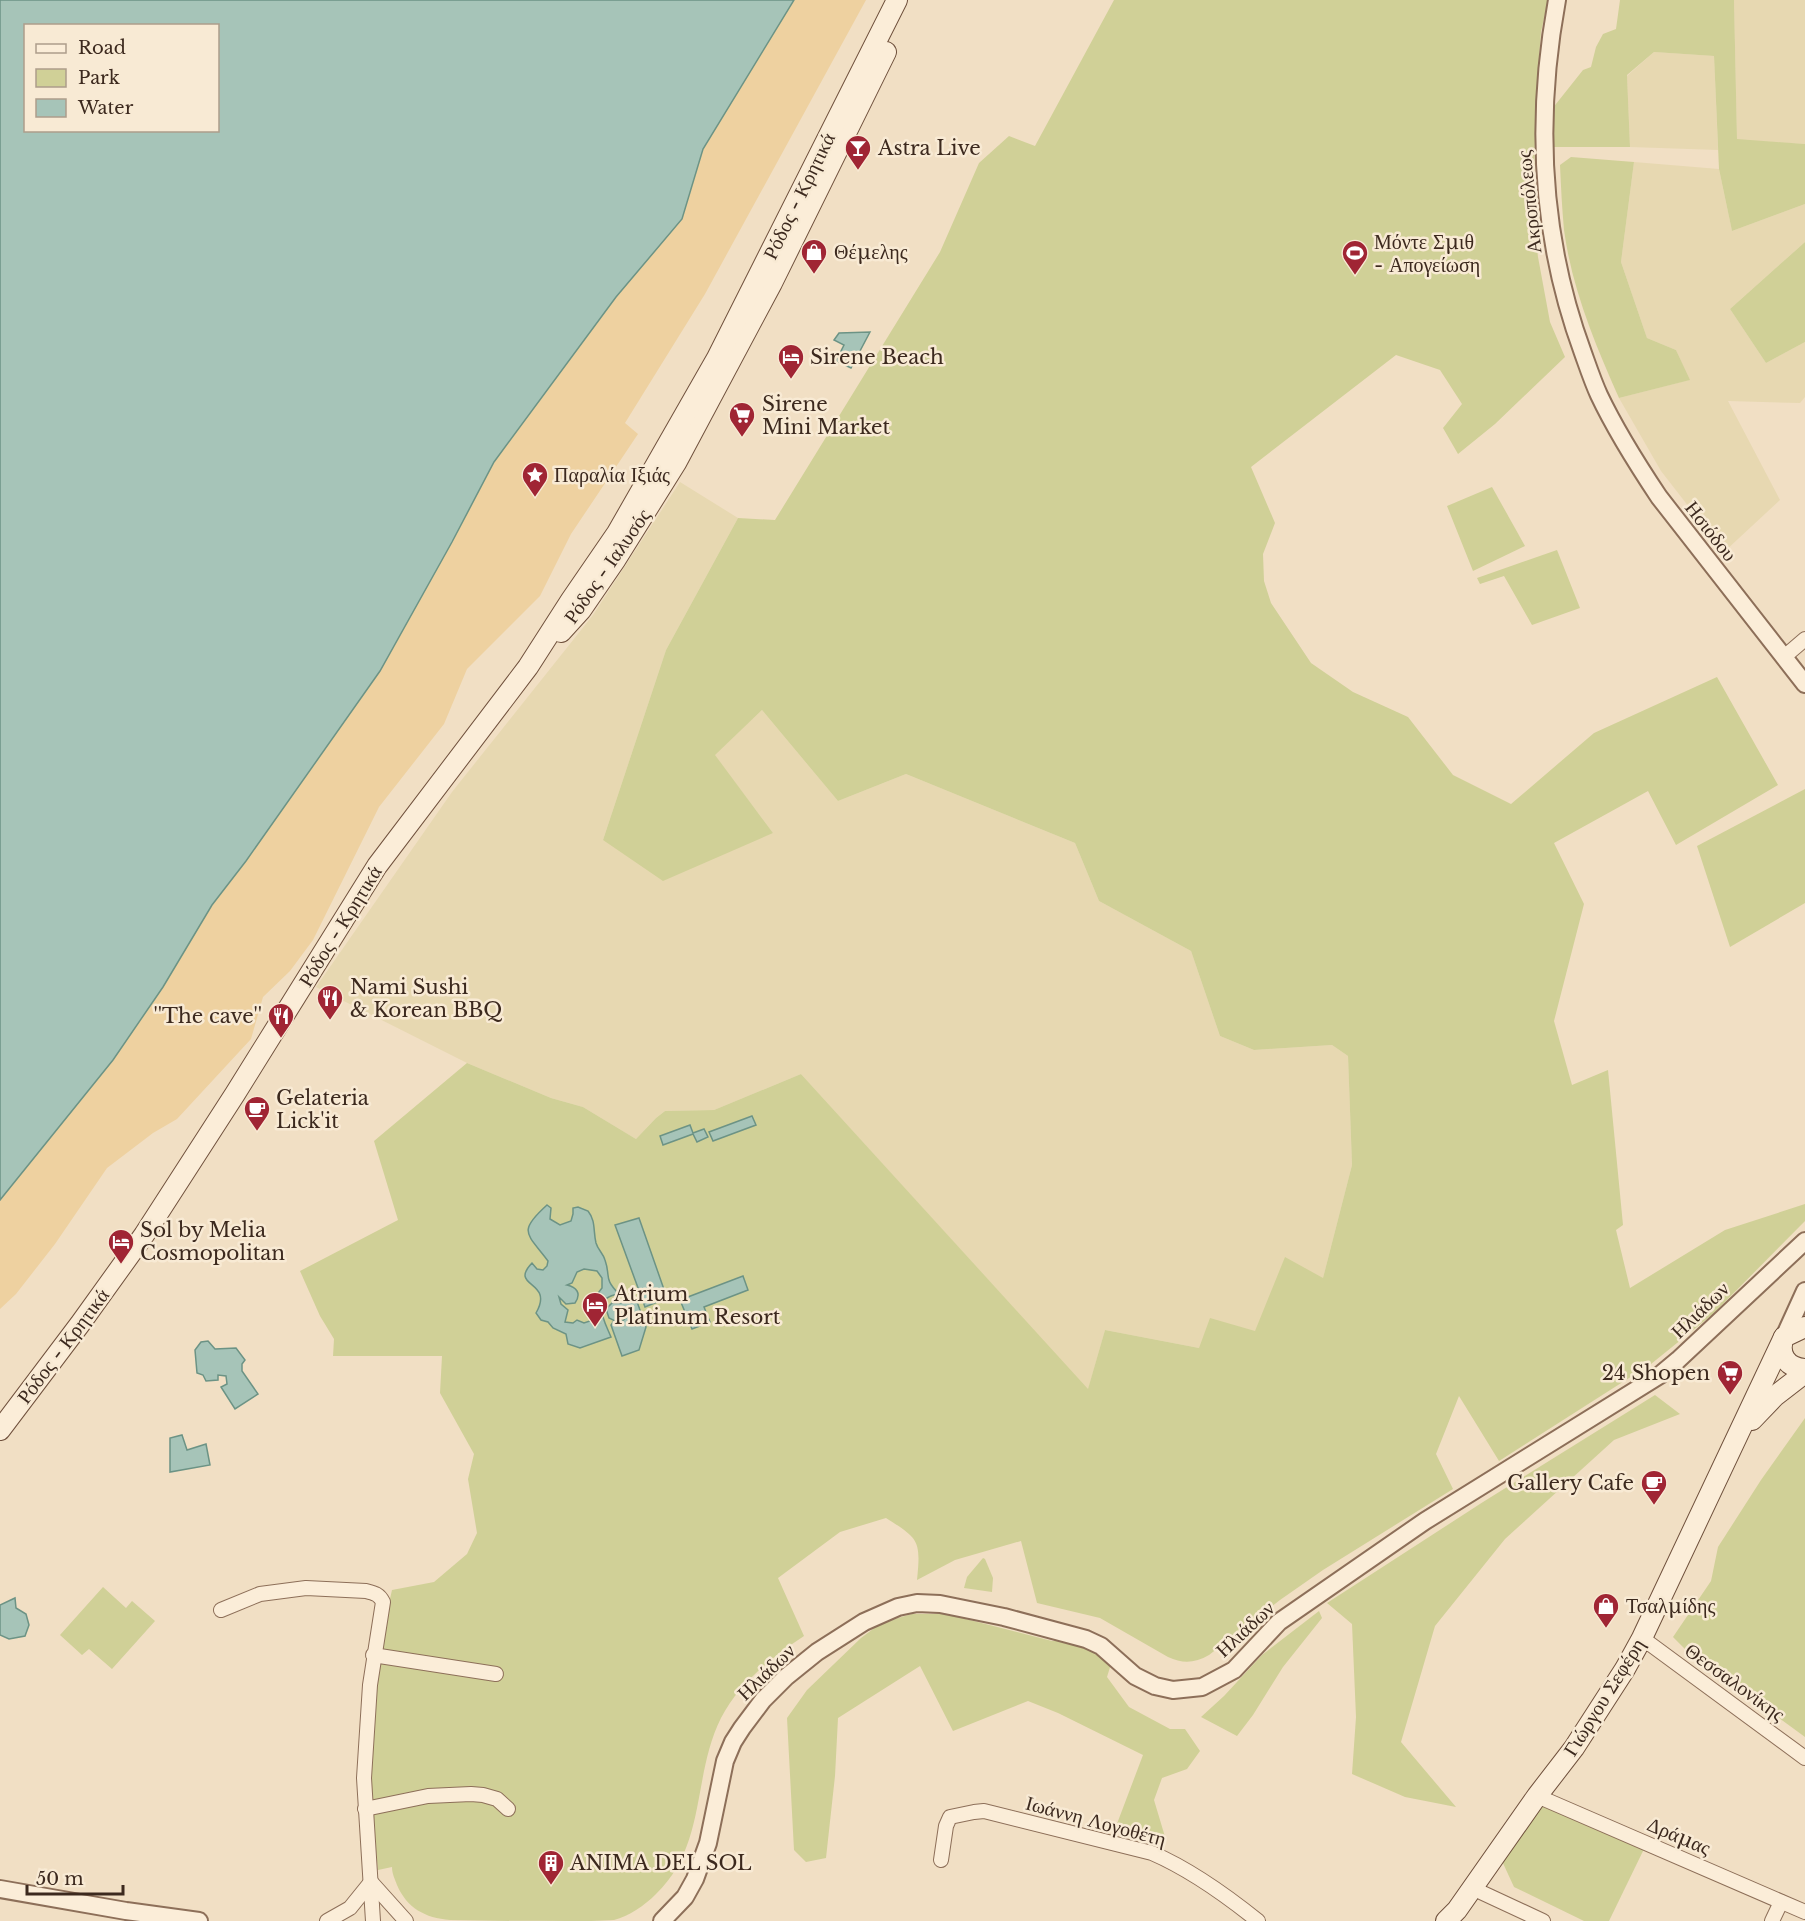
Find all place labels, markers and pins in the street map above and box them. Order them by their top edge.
bar icon: Astra Live [843,133,873,171]
place label: Astra Live [877,136,981,160]
place label: Μόντε Σμιθ - Απογείωση [1374,230,1480,277]
shop icon: Θέμελης [799,237,829,275]
sports icon: Μόντε Σμιθ - Απογείωση [1340,238,1370,276]
place label: Θέμελης [834,240,908,264]
hotel icon: Sirene Beach [776,342,806,380]
place label: Sirene Beach [810,345,944,369]
place label: Sirene Mini Market [762,392,890,439]
supermarket icon: Sirene Mini Market [727,400,757,438]
place icon: Παραλία Ιξιάς [520,460,550,498]
place label: Παραλία Ιξιάς [554,463,670,487]
place label: Nami Sushi & Korean BBQ [350,975,502,1022]
restaurant icon: Nami Sushi & Korean BBQ [315,983,345,1021]
restaurant icon: ''The cave'' [266,1001,296,1039]
place label: ''The cave'' [153,1004,262,1028]
place label: Gelateria Lick'it [276,1086,370,1133]
cafe icon: Gelateria Lick'it [242,1094,272,1132]
place label: Sol by Melia Cosmopolitan [140,1218,285,1265]
hotel icon: Sol by Melia Cosmopolitan [106,1227,136,1265]
place label: Atrium Platinum Resort [613,1282,781,1329]
hotel icon: Atrium Platinum Resort [580,1290,610,1328]
supermarket icon: 24 Shopen [1715,1358,1745,1396]
place label: 24 Shopen [1602,1361,1710,1385]
cafe icon: Gallery Cafe [1639,1468,1669,1506]
place label: Gallery Cafe [1507,1471,1634,1495]
shop icon: Τσαλμίδης [1591,1591,1621,1629]
place label: Τσαλμίδης [1626,1594,1715,1618]
building icon: ANIMA DEL SOL [536,1848,566,1886]
place label: ANIMA DEL SOL [569,1851,752,1875]

